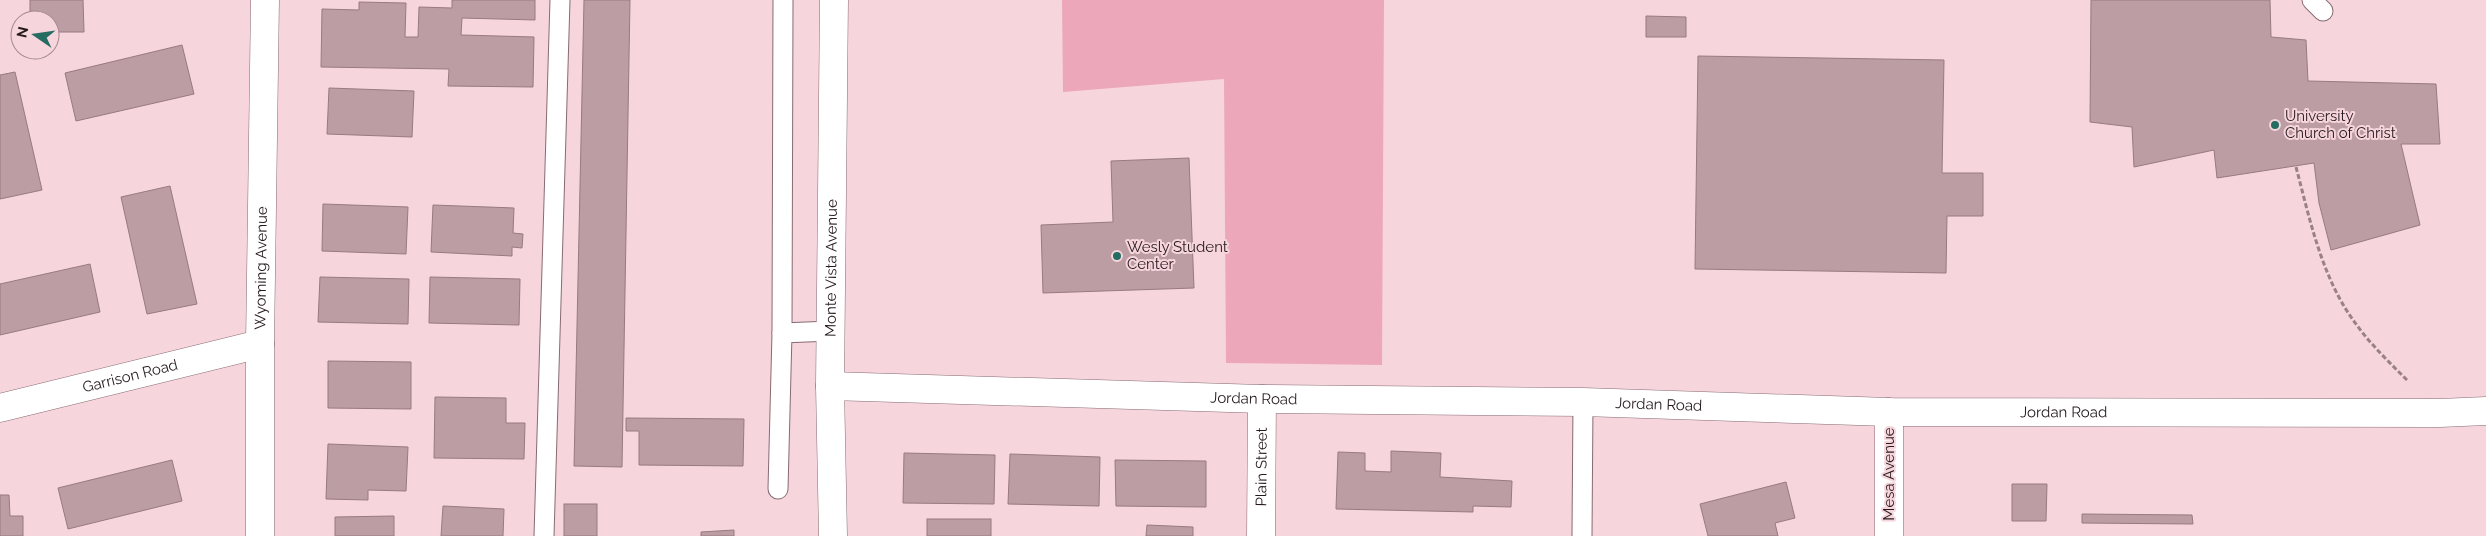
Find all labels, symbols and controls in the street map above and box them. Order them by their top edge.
north arrow [10,10,60,60]
text: N [13,25,31,39]
place label: University Church of Christ [2285,107,2396,142]
marker: University Church of Christ [2269,119,2281,131]
street label: Monte Vista Avenue [822,199,841,337]
street label: Wyoming Avenue [251,206,271,330]
place label: Wesly Student Center [1127,238,1228,273]
marker: Wesly Student Center [1111,250,1123,262]
street label: Garrison Road [81,356,180,396]
street label: Jordan Road [1210,388,1298,408]
street label: Jordan Road [1615,394,1703,415]
street label: Jordan Road [2020,403,2107,421]
street label: Plain Street [1252,427,1271,507]
street label: Mesa Avenue [1880,427,1898,521]

